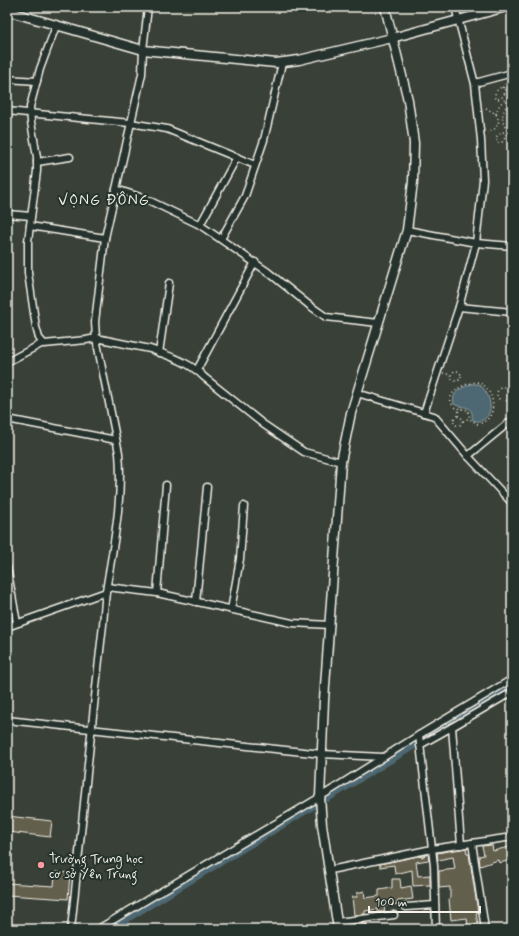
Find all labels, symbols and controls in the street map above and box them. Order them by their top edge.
district label: VỌNG ĐÔNG [58,190,150,211]
place label: Trường Trung học cơ sở Yên Trung [49,851,143,885]
marker: Trường Trung học cơ sở Yên Trung [36,860,46,870]
scale bar [369,888,480,914]
text: 100 m [375,895,407,911]

